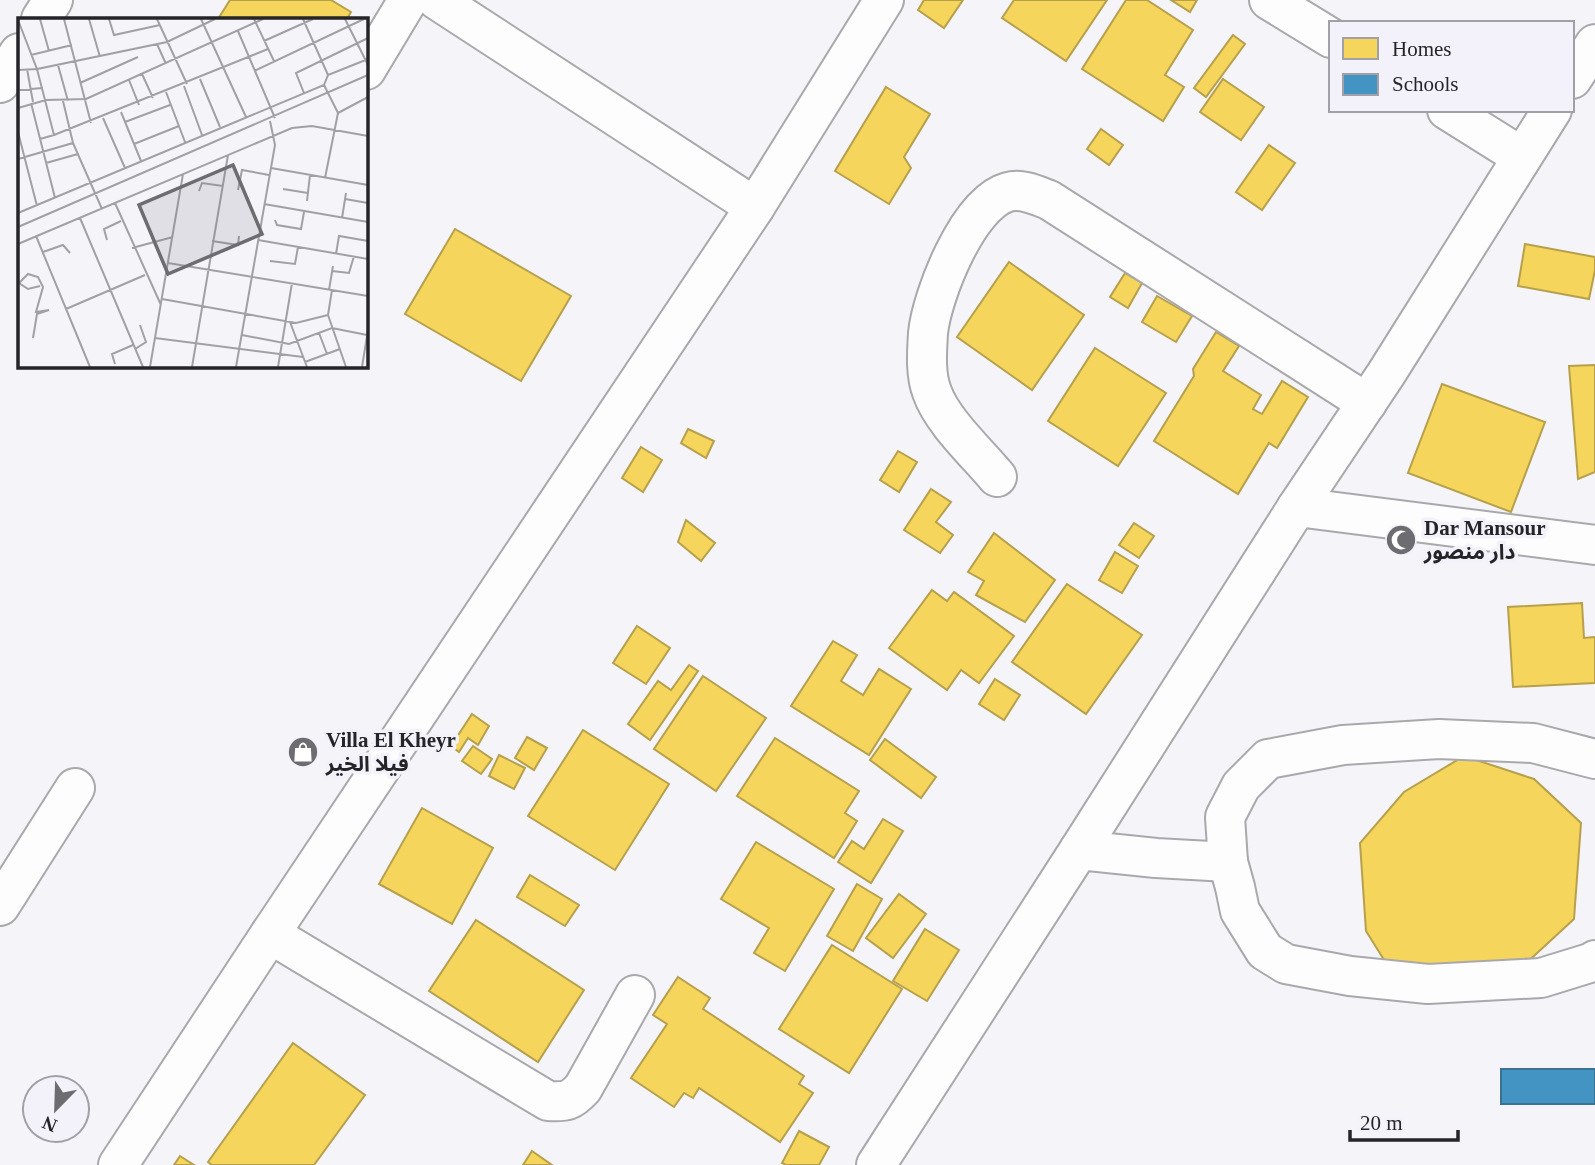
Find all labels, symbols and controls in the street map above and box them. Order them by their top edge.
inset map [18,18,368,368]
legend [1329,21,1574,112]
text: Homes [1392,37,1452,61]
text: Schools [1392,72,1459,96]
place label: Dar Mansour دار منصور [1423,516,1546,564]
mosque icon: Dar Mansour دار منصور [1384,523,1418,557]
place label: Villa El Kheyr فيلا الخير [325,728,456,776]
shop icon: Villa El Kheyr فيلا الخير [286,735,320,769]
north arrow [21,1074,91,1144]
scale bar [1350,1098,1458,1142]
text: 20 m [1360,1111,1403,1135]
text: N [39,1112,60,1137]

